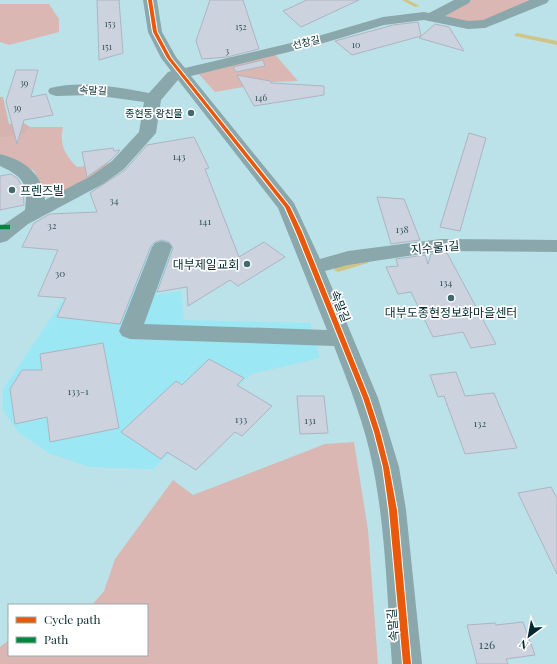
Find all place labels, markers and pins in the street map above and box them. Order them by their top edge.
place label: 종현동 왕친물 [125,106,183,120]
marker: 종현동 왕친물 [186,108,196,118]
place label: 프렌즈빌 [20,182,64,198]
marker: 프렌즈빌 [7,185,17,195]
place label: 대부제일교회 [173,256,239,272]
marker: 대부제일교회 [242,259,252,269]
marker: 대부도종현정보화마을센터 [446,293,456,303]
place label: 대부도종현정보화마을센터 [385,304,517,320]

